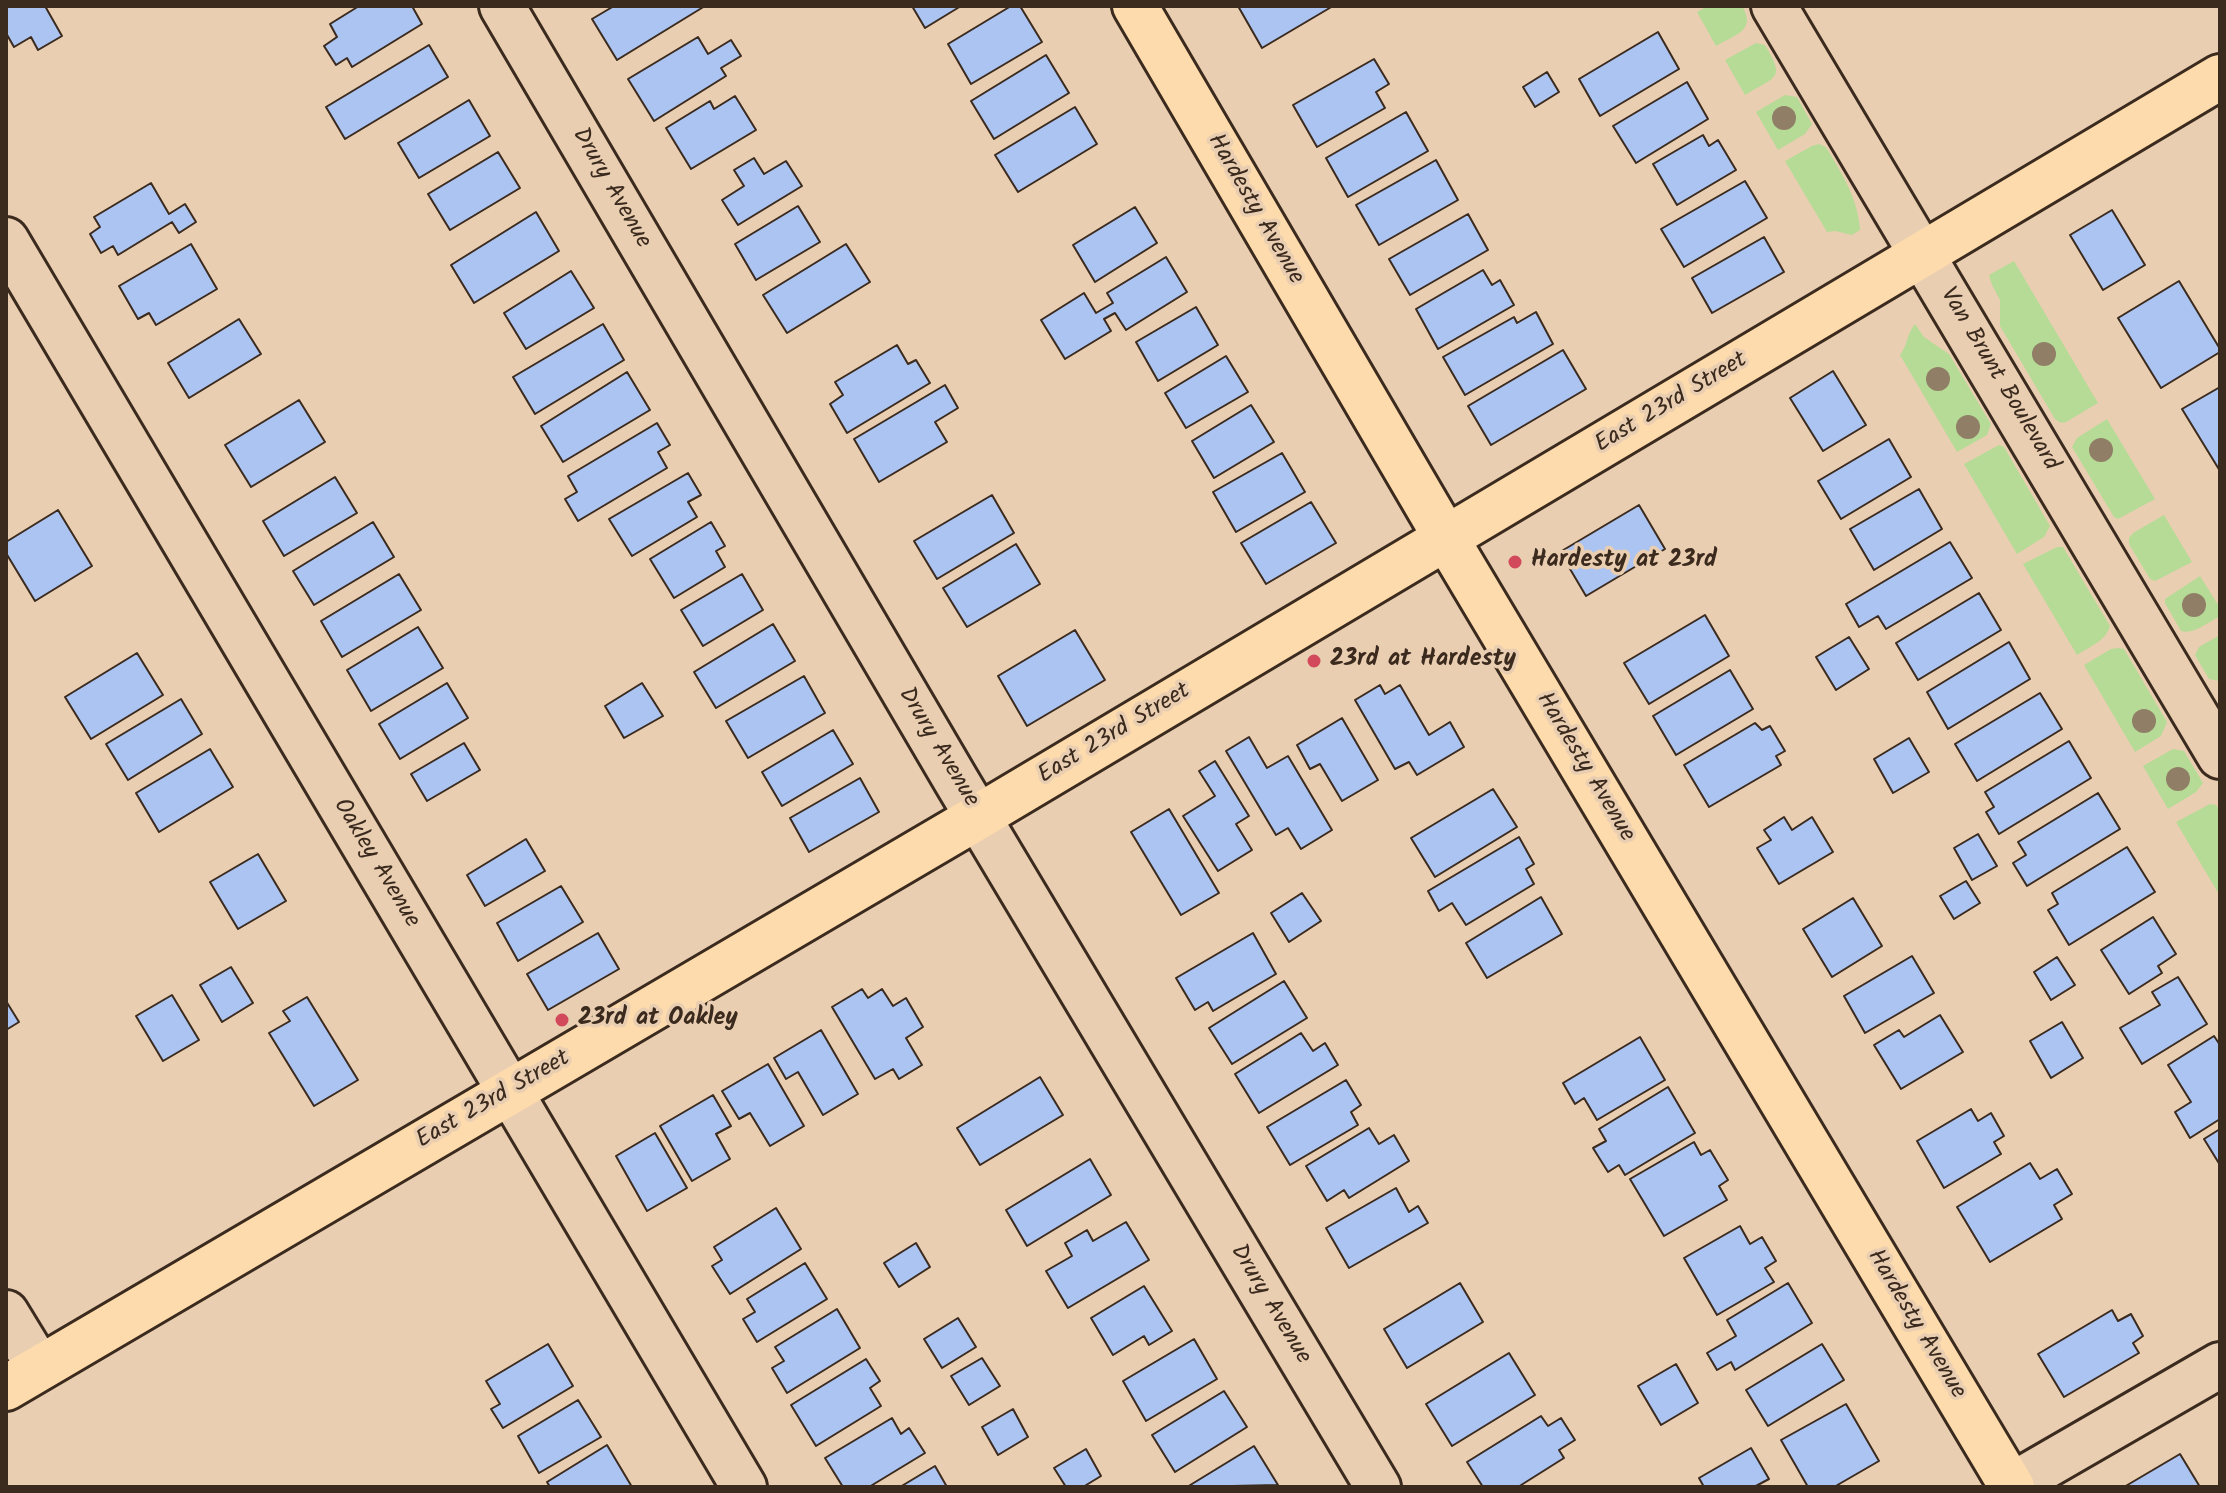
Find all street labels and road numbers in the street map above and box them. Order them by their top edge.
street label: Drury Avenue [564,124,656,254]
street label: Hardesty Avenue [1199,130,1309,290]
street label: Van Brunt Boulevard [1932,283,2064,477]
street label: East 23rd Street [1591,347,1753,461]
street label: East 23rd Street [1034,678,1196,792]
street label: Drury Avenue [890,683,984,813]
street label: Hardesty Avenue [1528,688,1640,848]
street label: Oakley Avenue [325,794,425,934]
street label: East 23rd Street [412,1045,576,1157]
street label: Drury Avenue [1222,1240,1316,1370]
street label: Hardesty Avenue [1859,1245,1971,1405]

